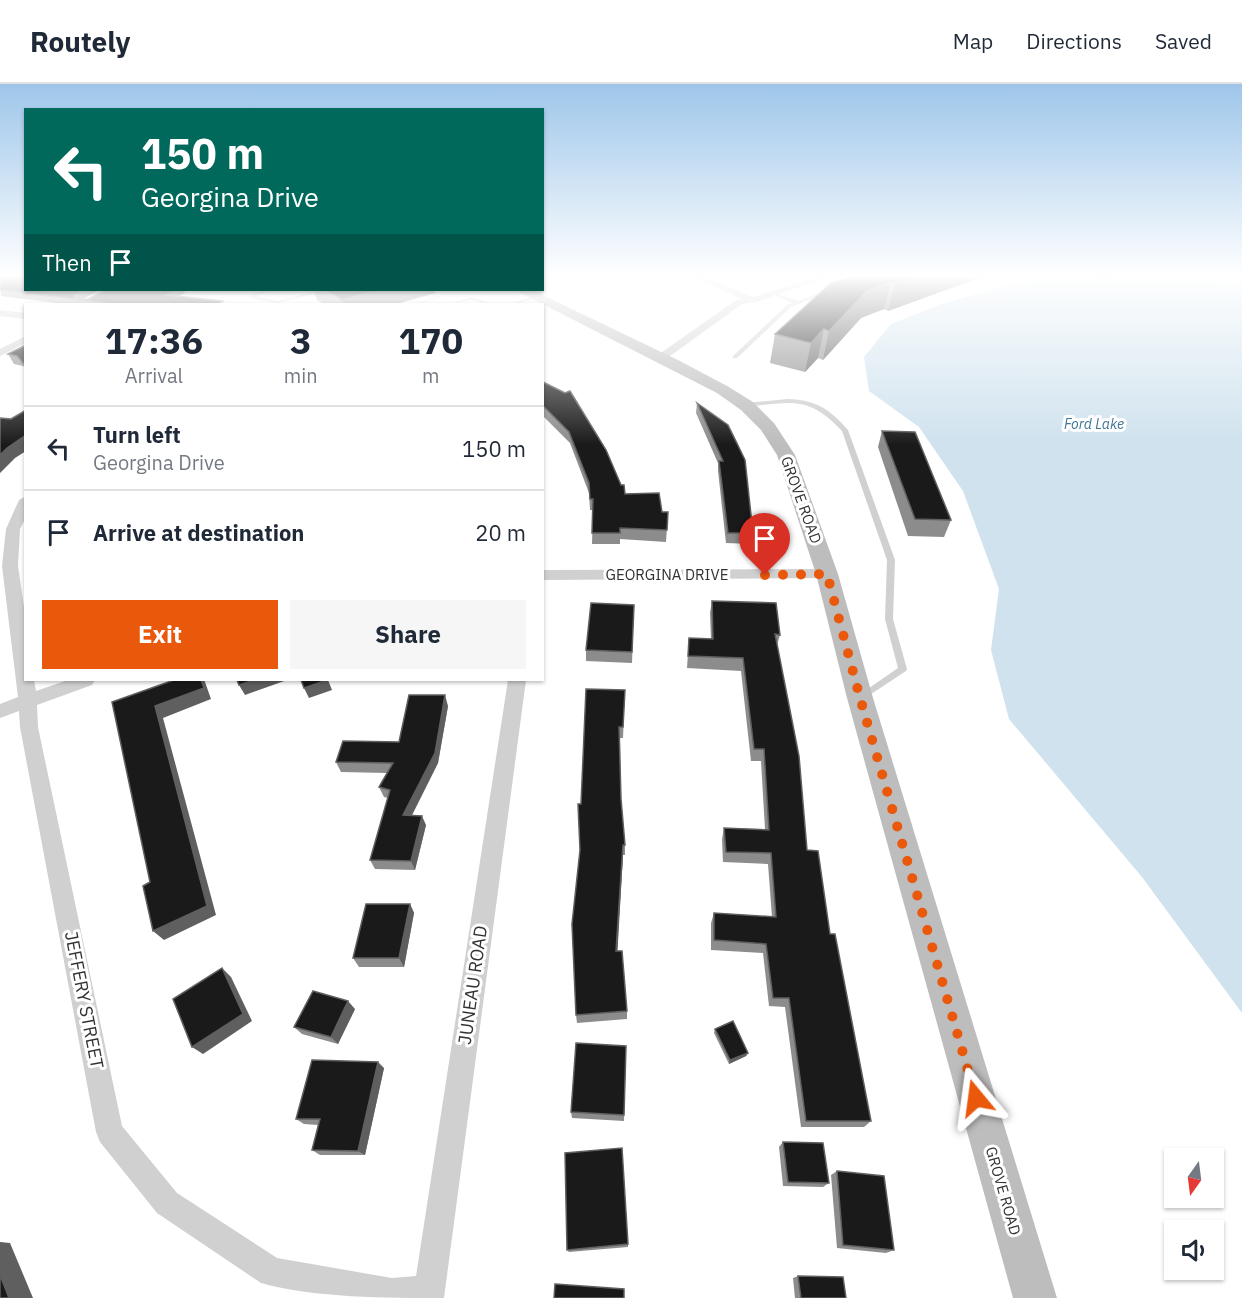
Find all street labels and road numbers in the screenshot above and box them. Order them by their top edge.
street label: GROVE ROAD [777,454,826,546]
street label: GEORGINA DRIVE [606,565,728,584]
street label: JUNEAU ROAD [453,924,492,1046]
street label: JEFFERY STREET [60,929,109,1071]
street label: GROVE ROAD [982,1144,1025,1237]

